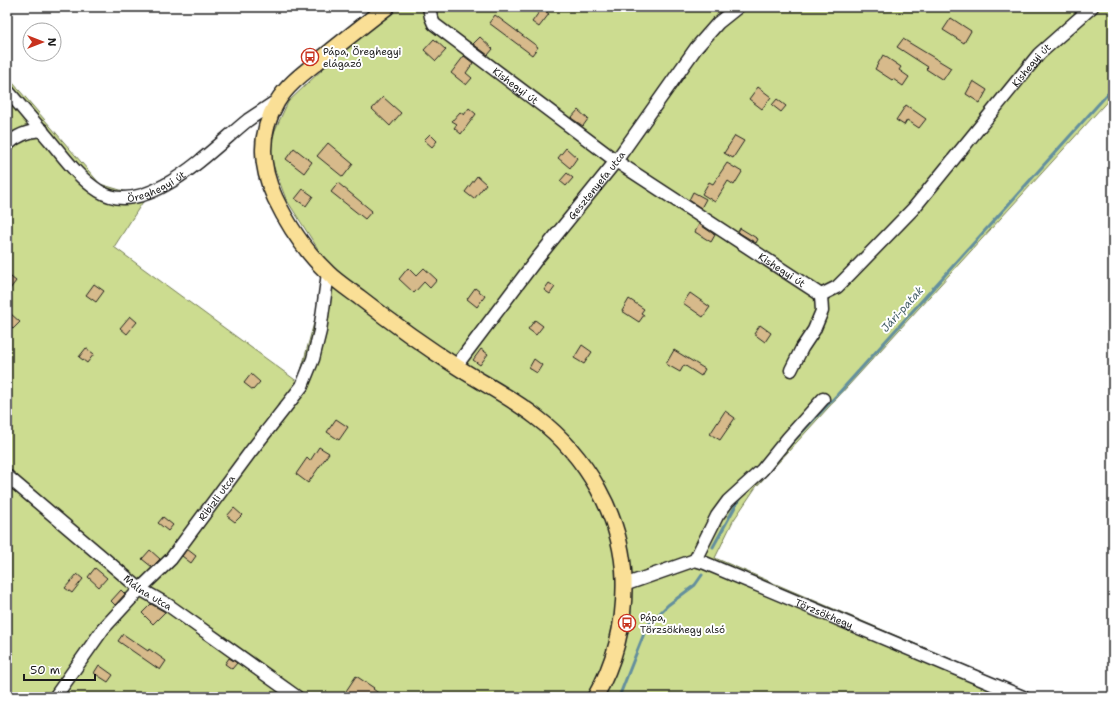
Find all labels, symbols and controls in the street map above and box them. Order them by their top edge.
north arrow [22,22,62,62]
text: N [44,38,59,47]
street label: Kishegyi út [1009,41,1054,90]
place label: Pápa, Öreghegyi elágazó [323,45,402,70]
bus stop icon: Pápa, Öreghegyi elágazó [300,47,320,67]
street label: Kishegyi út [490,65,541,107]
street label: Gesztenyefa utca [565,148,629,222]
street label: Öreghegyi út [127,168,188,205]
street label: Kishegyi út [756,250,808,290]
water label: Jári-patak [878,283,927,335]
street label: Ribizli utca [195,472,238,524]
street label: Málna utca [121,572,175,613]
street label: Törzsökhegy [793,596,855,632]
place label: Pápa, Törzsökhegy alsó [640,611,725,636]
bus stop icon: Pápa, Törzsökhegy alsó [617,613,637,633]
scale bar [24,656,95,682]
text: 50 m [30,662,60,678]

